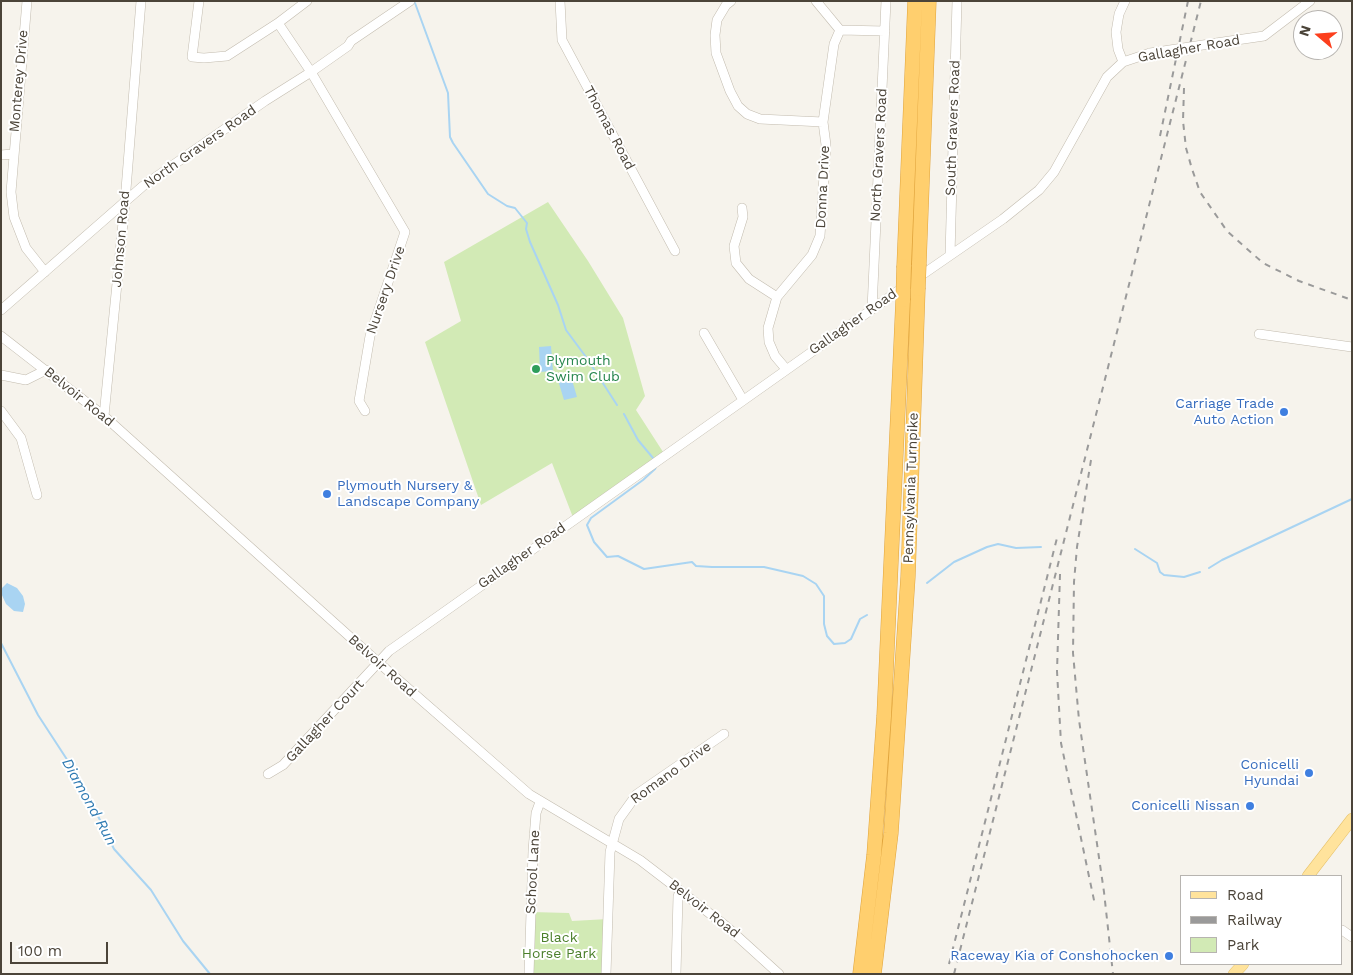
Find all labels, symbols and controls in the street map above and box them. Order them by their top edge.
north arrow [1293,10,1343,60]
text: N [1295,23,1314,38]
street label: Monterey Drive [6,29,32,133]
street label: Gallagher Road [1137,32,1241,66]
street label: South Gravers Road [942,60,964,196]
street label: Thomas Road [580,83,638,173]
street label: North Gravers Road [867,88,891,222]
street label: North Gravers Road [140,102,260,192]
street label: Donna Drive [812,145,834,229]
street label: Johnson Road [108,190,134,288]
street label: Nursery Drive [363,244,409,336]
street label: Gallagher Road [806,285,900,359]
place label: Plymouth Swim Club [546,353,620,386]
marker: Plymouth Swim Club [530,363,542,375]
street label: Belvoir Road [41,364,117,430]
place label: Carriage Trade Auto Action [1175,396,1274,428]
marker: Carriage Trade Auto Action [1278,406,1290,418]
street label: Pennsylvania Turnpike [900,412,922,564]
place label: Plymouth Nursery & Landscape Company [337,478,479,511]
marker: Plymouth Nursery & Landscape Company [321,488,333,500]
street label: Gallagher Road [475,519,569,593]
street label: Belvoir Road [345,631,419,701]
street label: Gallagher Court [282,676,368,766]
street label: Romano Drive [627,738,715,808]
water label: Diamond Run [58,755,120,849]
place label: Conicelli Hyundai [1240,757,1299,790]
marker: Conicelli Hyundai [1303,767,1315,779]
place label: Conicelli Nissan [1131,798,1240,814]
marker: Conicelli Nissan [1244,800,1256,812]
street label: School Lane [522,829,544,915]
legend [1180,875,1343,965]
street label: Belvoir Road [665,876,743,942]
text: Road [1227,886,1264,904]
text: Railway [1227,911,1282,929]
park label: Black Horse Park [522,930,596,962]
scale bar [12,932,110,964]
text: Park [1227,936,1259,954]
text: 100 m [18,942,62,960]
place label: Raceway Kia of Conshohocken [950,948,1159,964]
marker: Raceway Kia of Conshohocken [1163,950,1175,962]

